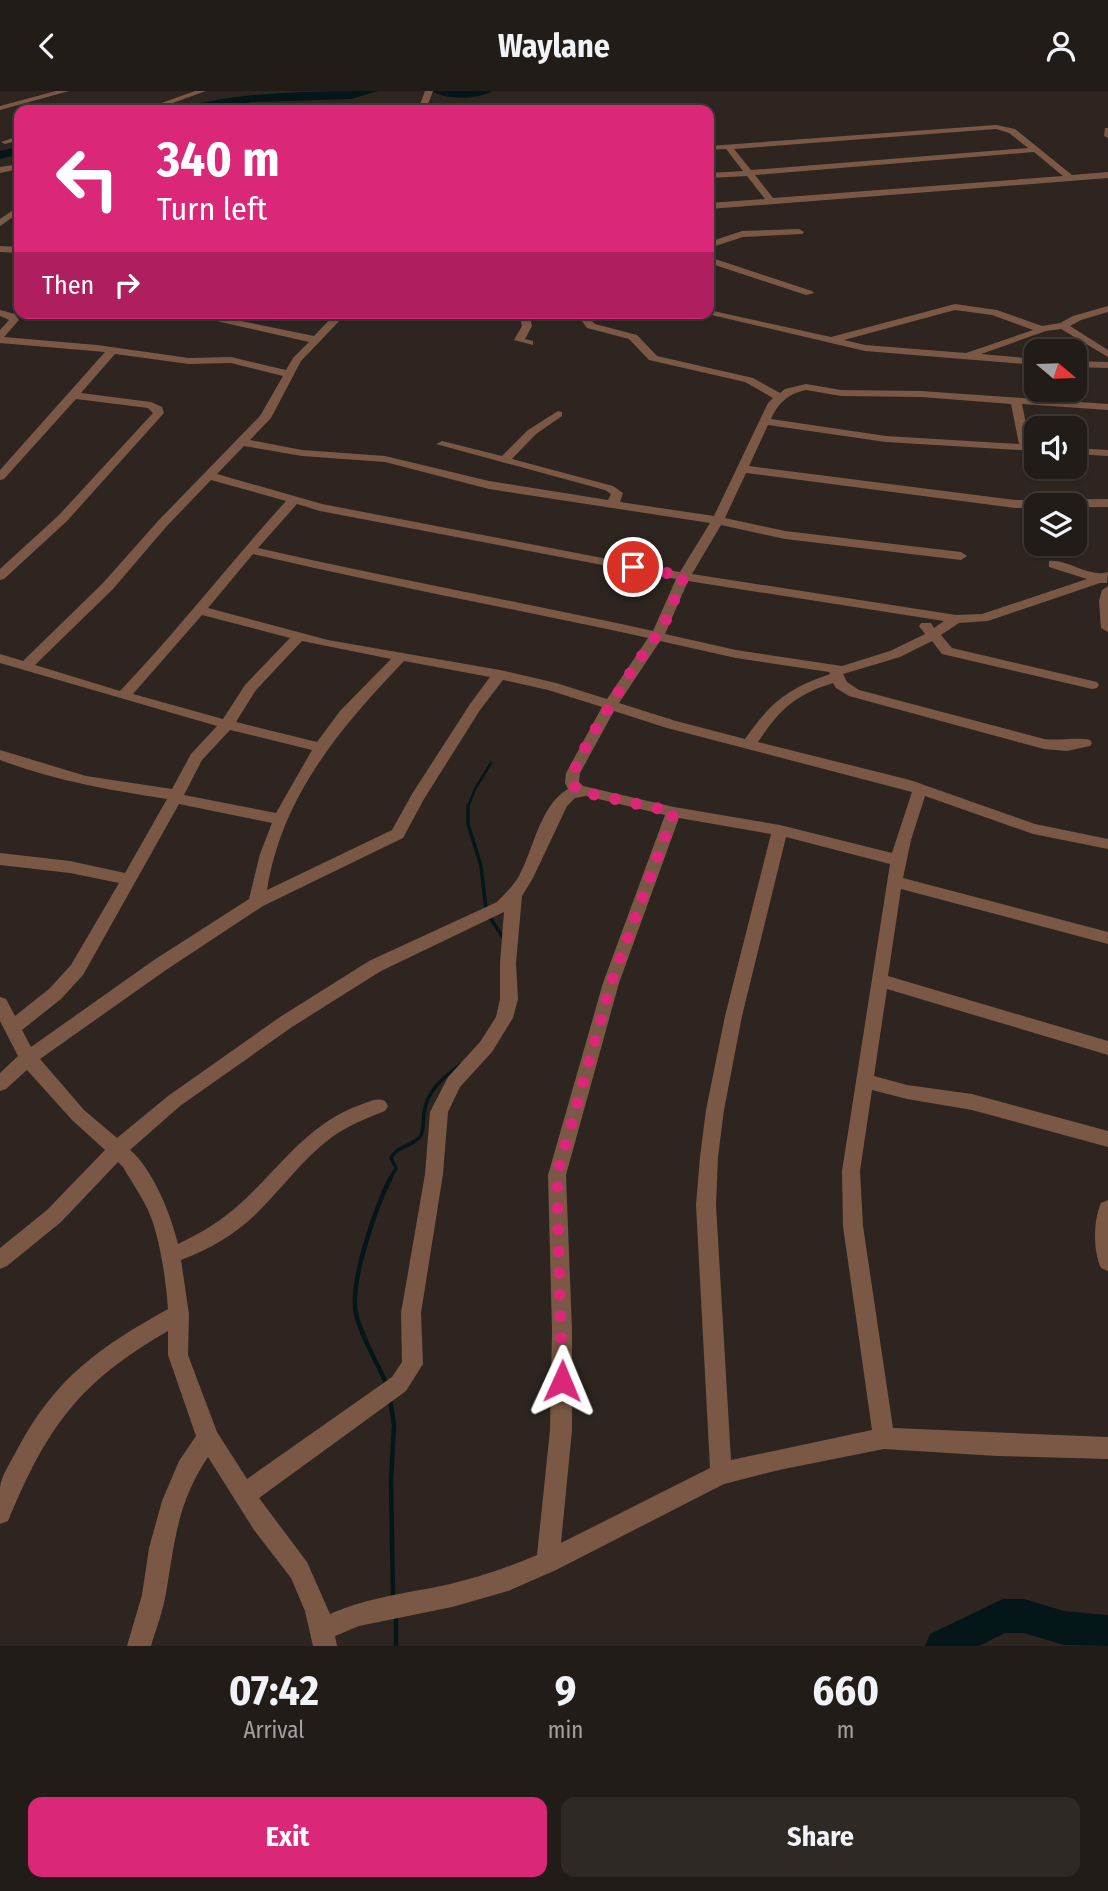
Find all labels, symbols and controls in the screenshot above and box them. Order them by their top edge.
icon: back [28,27,66,65]
text: Waylane [498,27,610,65]
icon: person [1042,27,1080,65]
text: 340 m [157,130,280,189]
icon: left [42,133,133,224]
text: Turn left [157,190,267,228]
icon: right [108,266,146,304]
text: Then [42,270,94,301]
north arrow [1024,339,1087,403]
map controls [1024,339,1087,556]
button: sound [1024,416,1087,479]
button: layers [1024,493,1087,556]
pin [603,537,663,597]
icon: arrive [614,548,652,586]
position arrow [525,1344,599,1418]
text: 07:42 [229,1666,319,1716]
text: 9 [555,1666,576,1716]
text: 660 [812,1666,879,1716]
text: Arrival [243,1716,304,1744]
text: min [548,1716,583,1744]
text: m [837,1716,855,1744]
button: Exit [28,1797,547,1877]
button: Share [561,1797,1080,1877]

